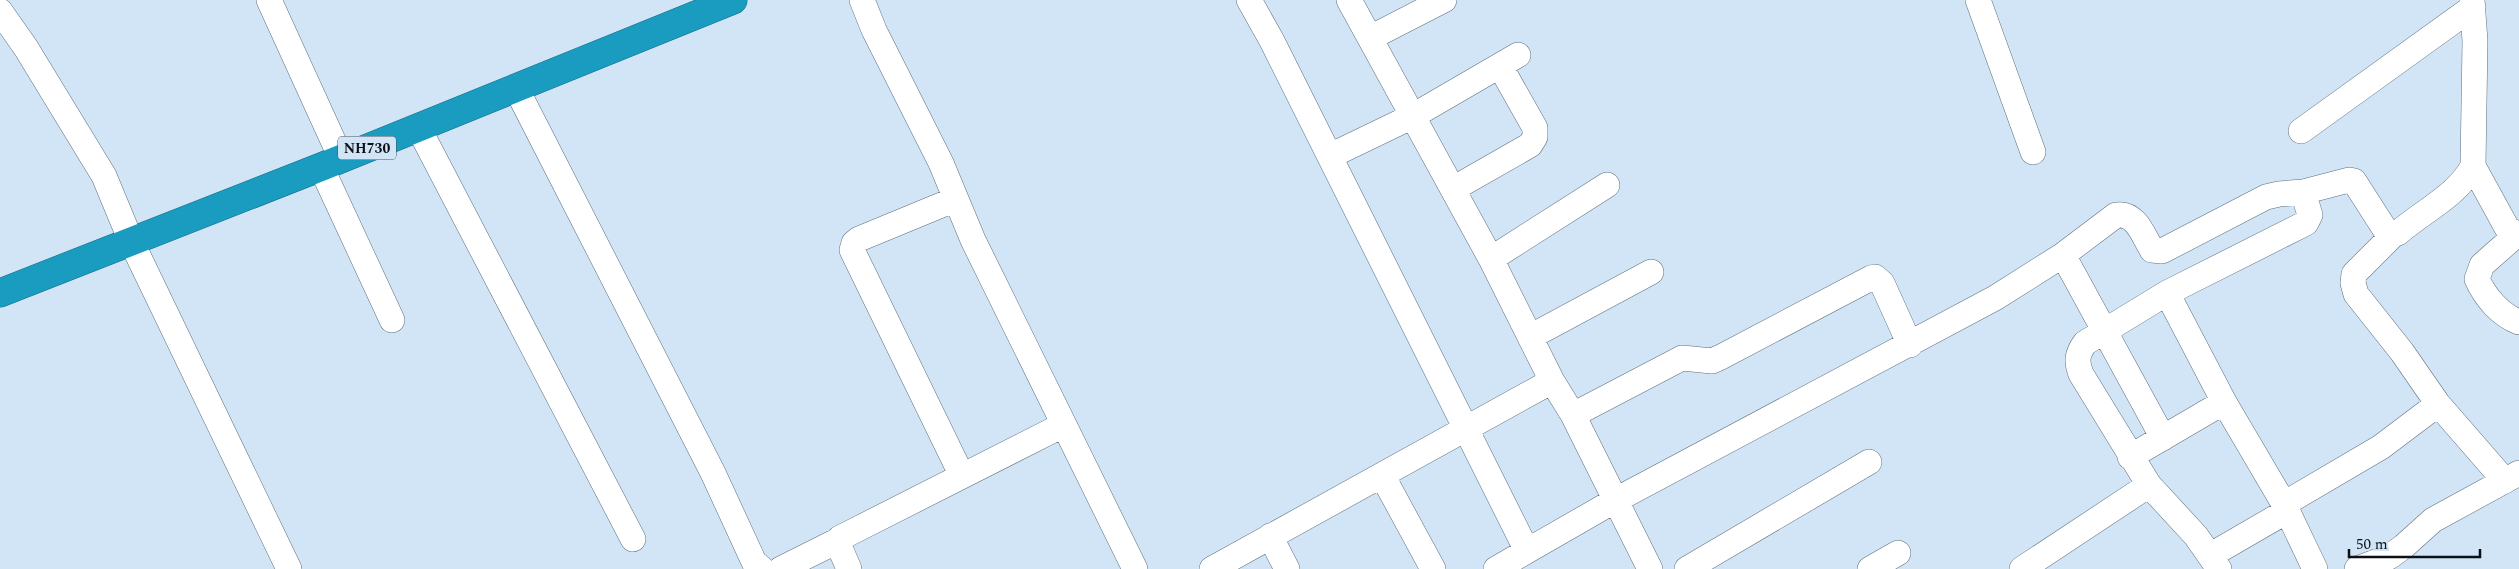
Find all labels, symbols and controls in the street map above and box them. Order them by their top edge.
road number: NH730 [338,136,396,160]
scale bar [2349,526,2480,558]
text: 50 m [2356,533,2388,556]

